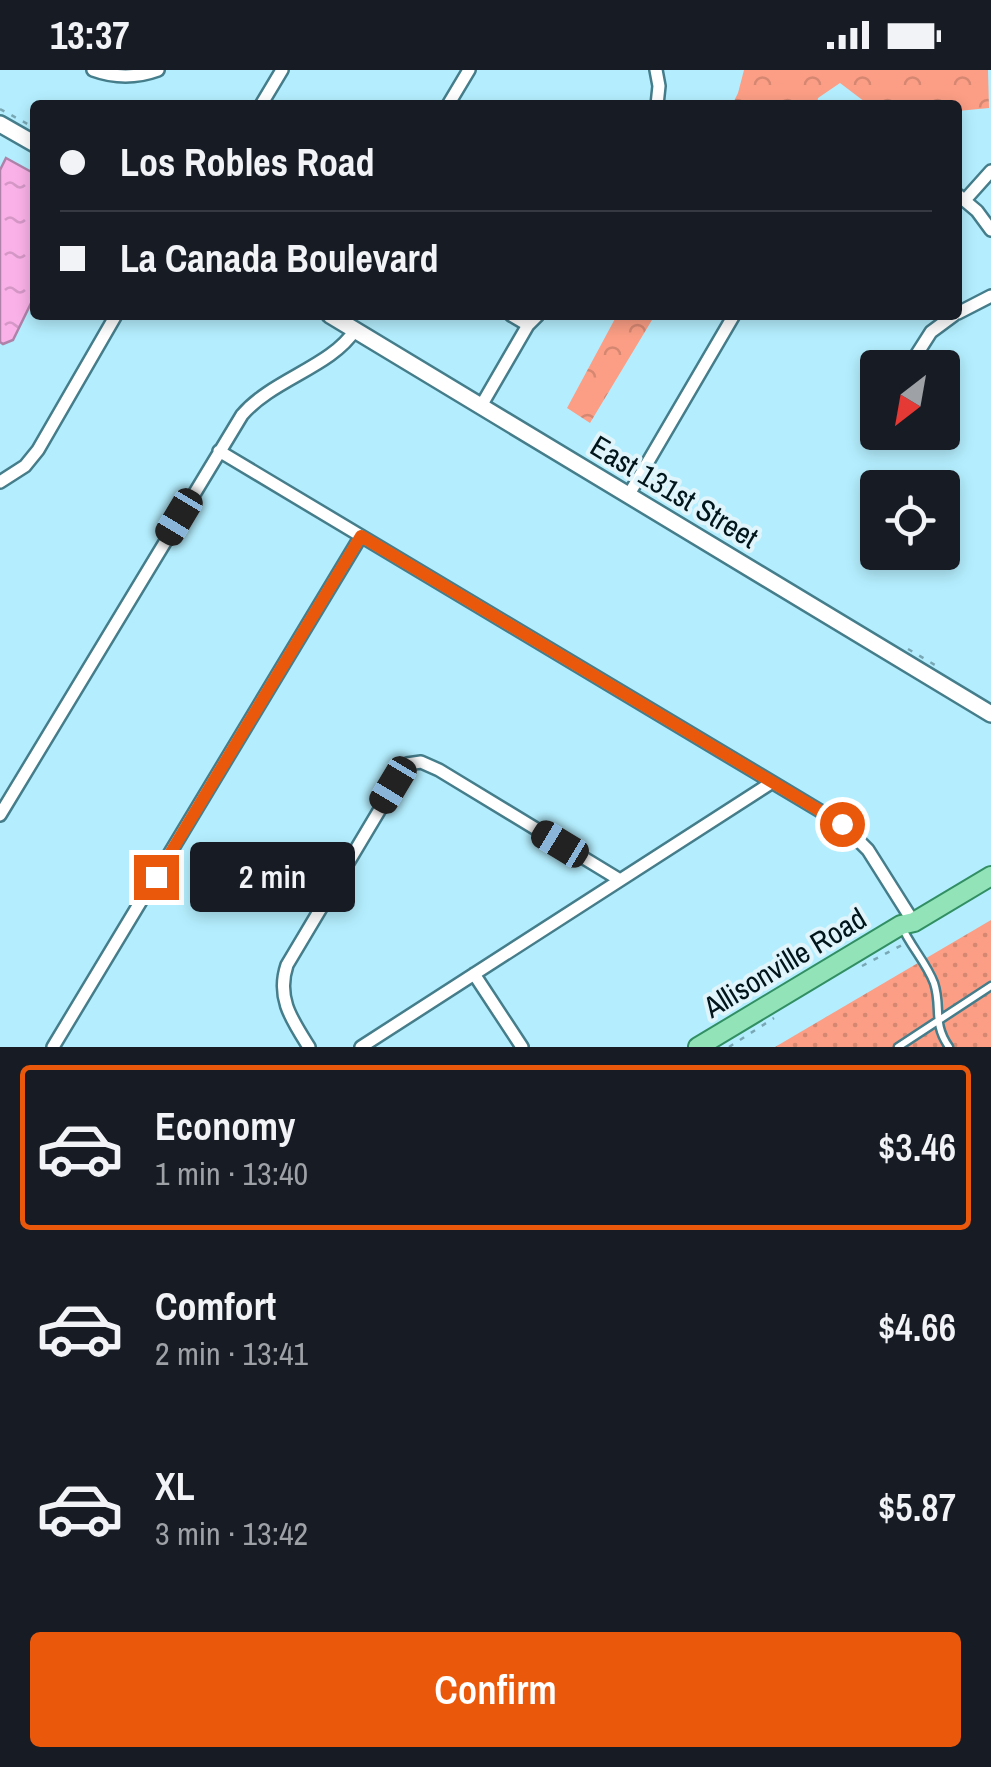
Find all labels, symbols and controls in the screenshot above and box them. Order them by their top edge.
text: 13:37 [50,10,130,61]
text: Los Robles Road [120,137,375,188]
text: La Canada Boulevard [120,233,439,284]
north arrow [860,350,960,450]
map controls [860,350,960,570]
street label: East 131st Street [583,425,766,557]
button: locate [860,470,960,570]
car [151,484,207,550]
car [365,752,421,818]
route start [820,802,865,847]
car [527,816,593,872]
callout: 2 min [191,842,356,912]
route end [134,855,179,900]
text: 2 min [239,855,306,898]
street label: Allisonville Road [695,898,873,1027]
text: Economy [155,1101,295,1152]
icon: car [35,1103,125,1193]
text: $3.46 [878,1122,956,1173]
text: 1 min · 13:40 [155,1152,308,1195]
text: Comfort [155,1281,276,1332]
icon: car [35,1283,125,1373]
text: $4.66 [878,1302,956,1353]
text: 2 min · 13:41 [155,1332,308,1375]
text: XL [155,1461,195,1512]
icon: car [35,1463,125,1553]
text: $5.87 [878,1482,956,1533]
text: 3 min · 13:42 [155,1512,308,1555]
button: Confirm [30,1632,961,1747]

